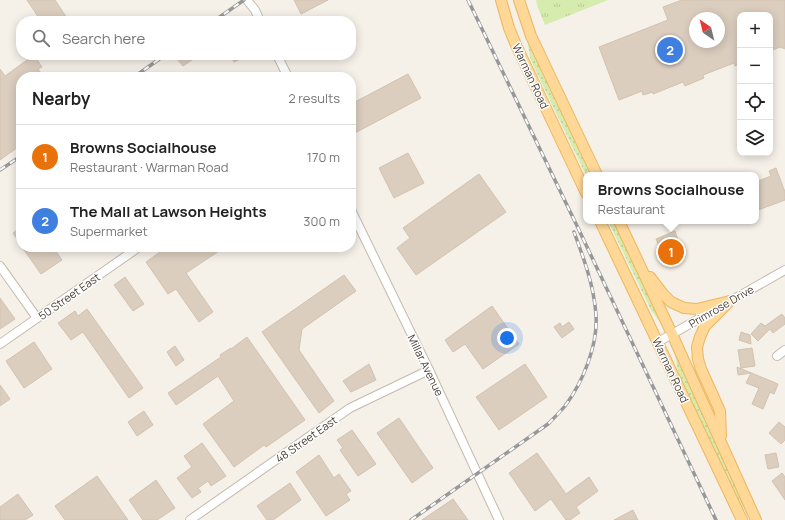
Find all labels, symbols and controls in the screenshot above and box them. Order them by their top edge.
north arrow [689,12,725,48]
map controls [737,12,773,156]
button: + [737,12,773,48]
search box [16,16,356,60]
icon: search [30,27,52,49]
text: Search here [62,28,145,49]
pin: 2 [657,35,683,65]
street label: Warman Road [509,41,553,111]
button: − [737,48,773,84]
button: locate [737,84,773,120]
text: Nearby [32,87,90,110]
text: 2 results [288,89,340,107]
button: layers [737,120,773,156]
text: Browns Socialhouse [70,137,217,158]
text: 1 [42,148,48,166]
text: 170 m [307,148,340,166]
text: Restaurant · Warman Road [70,158,228,176]
popup [583,172,759,224]
text: Browns Socialhouse [598,179,744,200]
text: Restaurant [598,200,665,218]
text: The Mall at Lawson Heights [70,201,267,222]
text: 2 [41,212,49,230]
text: 300 m [303,212,340,230]
text: Supermarket [70,222,148,240]
pin: 1 [658,237,684,267]
street label: 50 Street East [35,269,103,323]
street label: Primrose Drive [686,281,757,331]
your location [497,328,517,348]
street label: Millar Avenue [405,332,448,399]
street label: Warman Road [649,335,693,405]
street label: 48 Street East [272,412,340,466]

